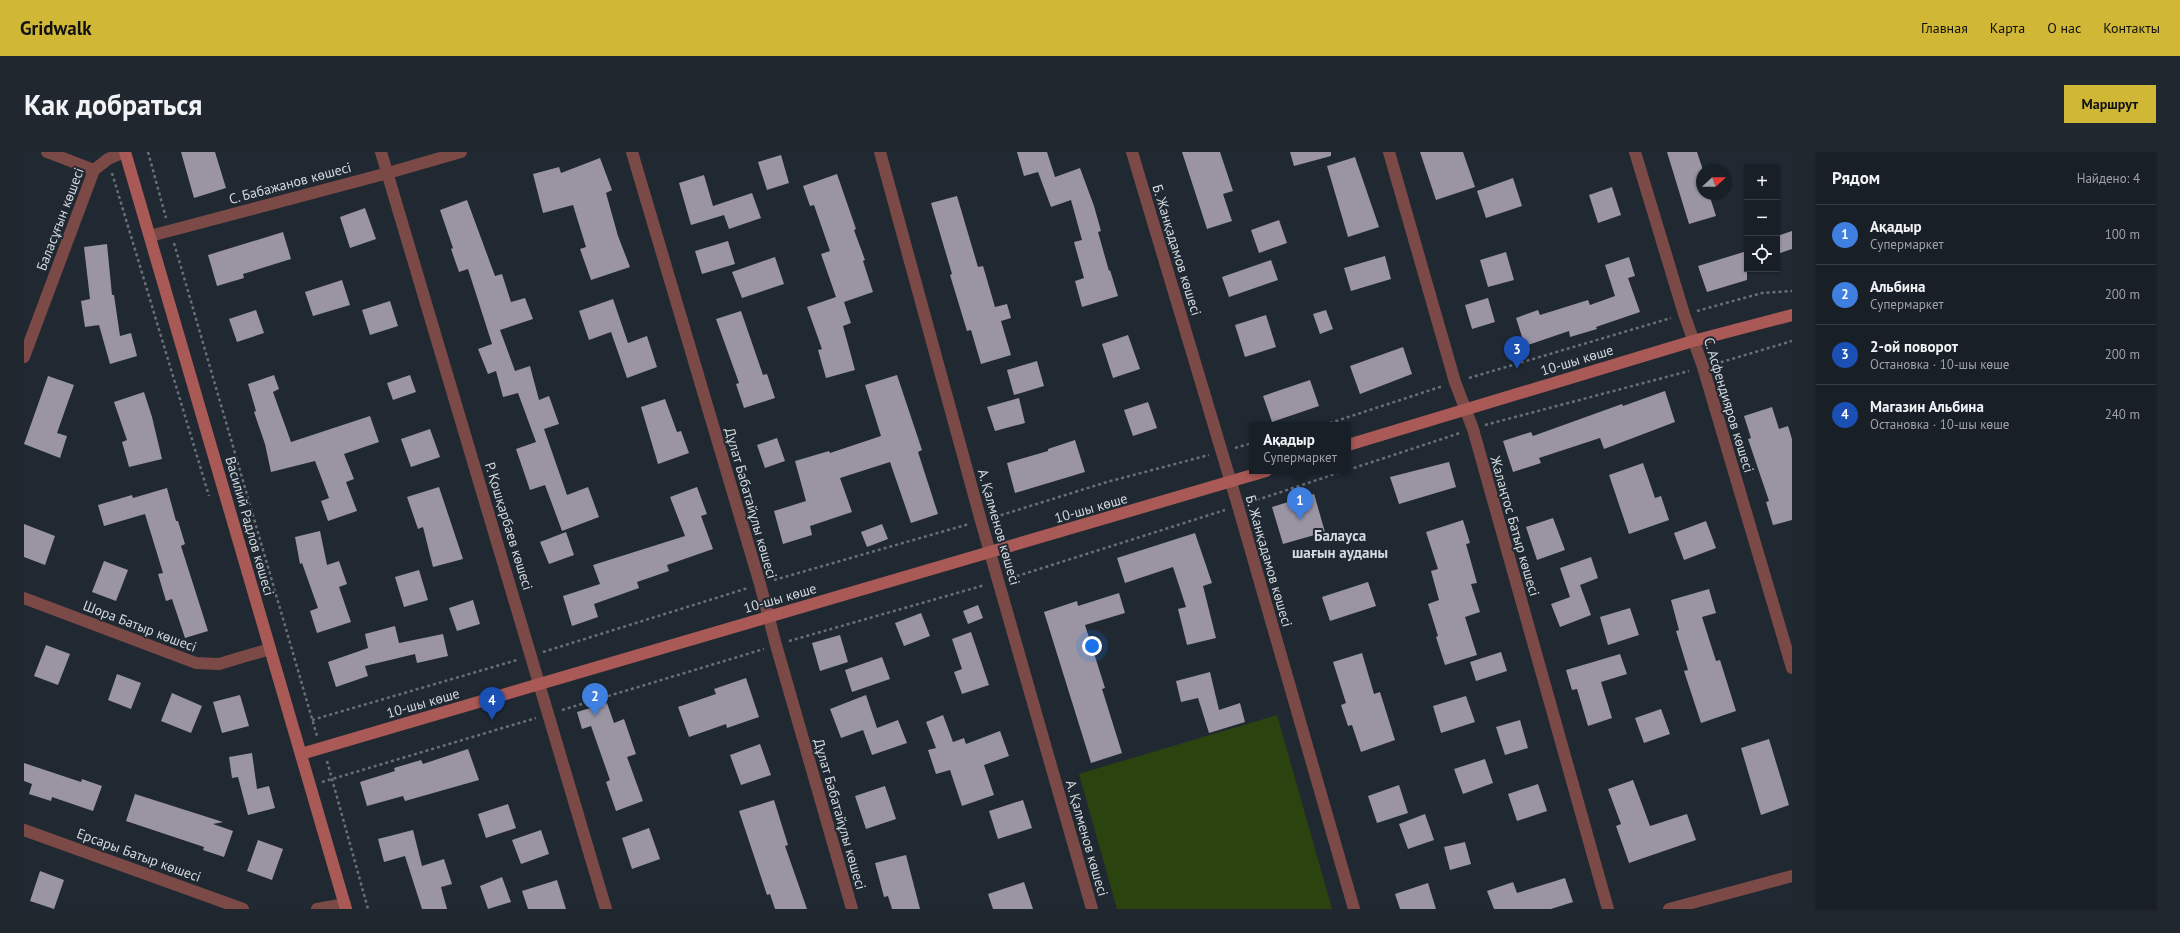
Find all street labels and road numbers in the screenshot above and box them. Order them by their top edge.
street label: С. Бабажанов көшесі [227,158,353,208]
street label: Баласұғын көшесі [32,165,88,273]
street label: Б. Жанқадамов көшесі [1148,182,1206,318]
street label: С. Асфендияров көшесі [1700,335,1758,475]
street label: 10-шы көше [1538,340,1616,380]
street label: Дұлат Бабатайұлы көшесі [721,425,781,581]
street label: Жалаңтос Батыр көшесі [1486,453,1544,598]
street label: Василий Радлов көшесі [221,454,279,598]
street label: Р. Қошқарбаев көшесі [481,460,537,592]
street label: А. Қалменов көшесі [974,467,1024,587]
street label: 10-шы көше [1052,489,1130,527]
street label: Б. Жанқадамов көшесі [1242,493,1296,629]
street label: 10-шы көше [741,579,819,617]
street label: Шора Батыр көшесі [81,596,199,656]
street label: 10-шы көше [384,684,462,722]
street label: Дұлат Бабатайұлы көшесі [810,736,870,892]
street label: А. Қалменов көшесі [1062,778,1112,898]
street label: Ерсары Батыр көшесі [74,824,204,886]

